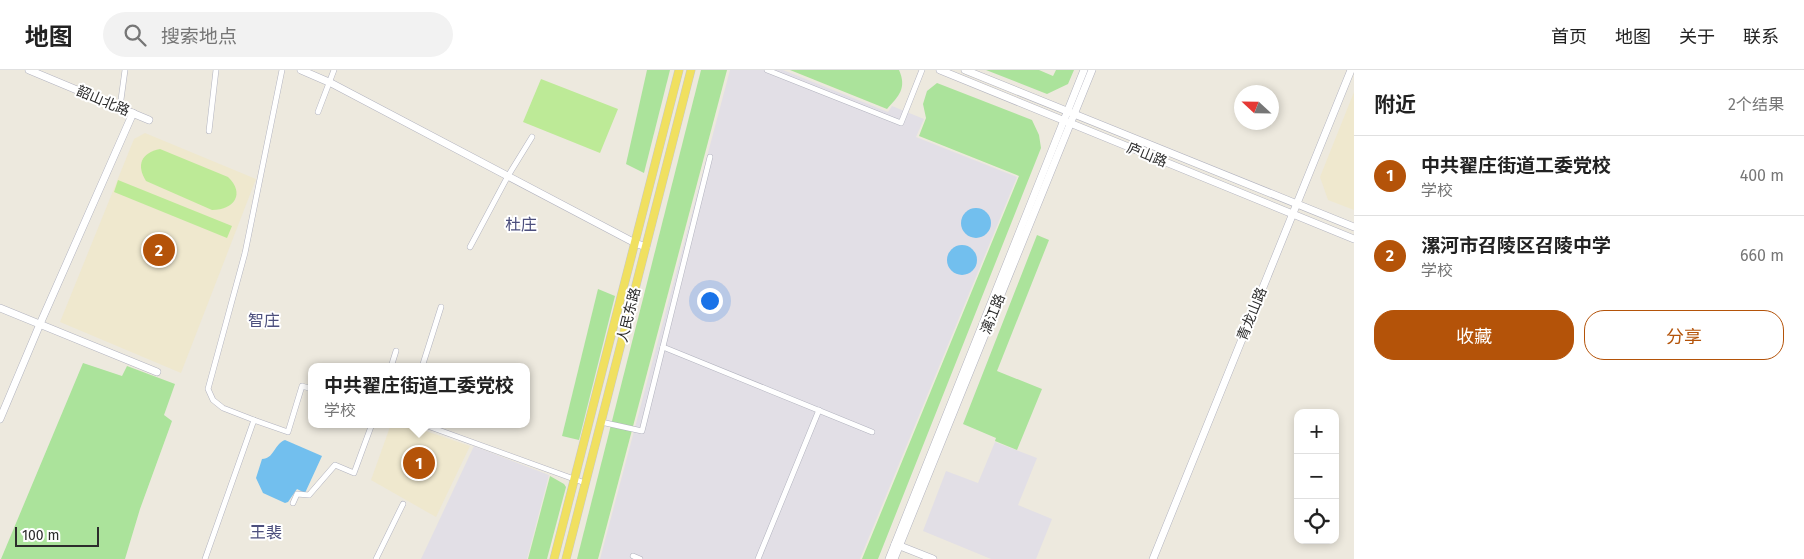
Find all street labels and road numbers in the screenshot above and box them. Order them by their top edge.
street label: 韶山北路 [74,82,132,120]
street label: 庐山路 [1124,139,1170,171]
street label: 青龙山路 [1234,285,1270,343]
street label: 人民东路 [614,286,644,344]
street label: 漓江路 [977,291,1009,337]

